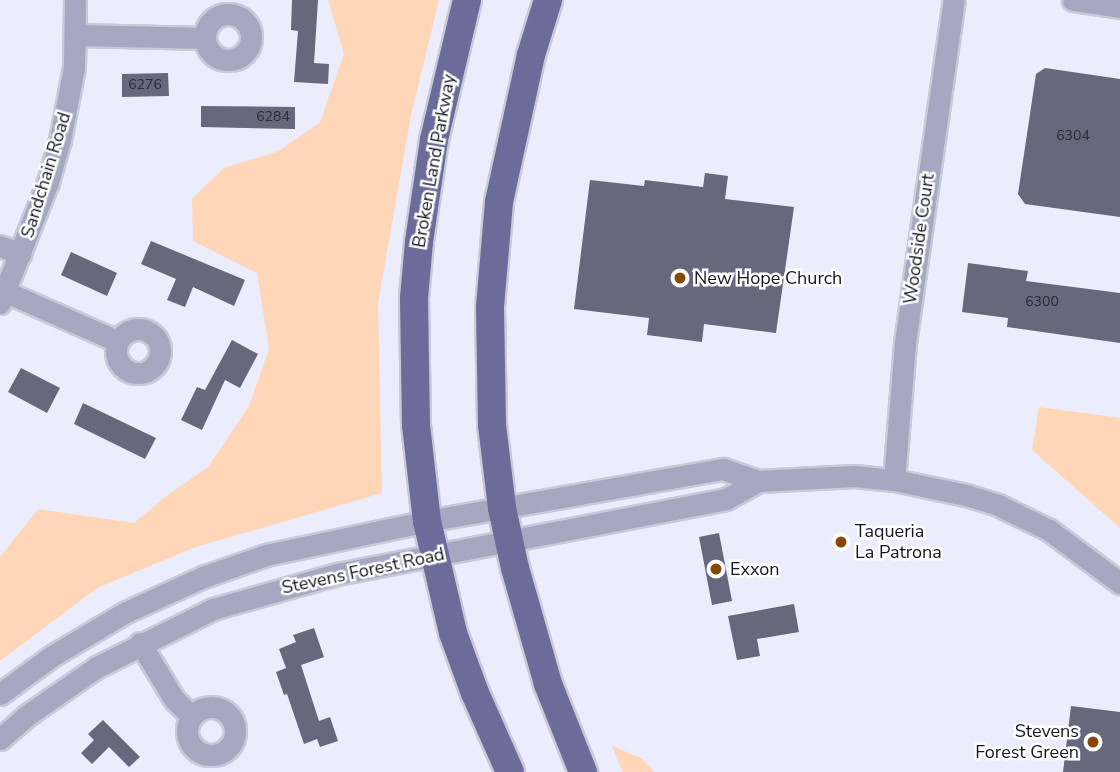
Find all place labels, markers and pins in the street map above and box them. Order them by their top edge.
place label: New Hope Church [694,267,842,289]
marker: New Hope Church [672,270,688,286]
place label: Taqueria La Patrona [855,521,942,564]
marker: Taqueria La Patrona [833,534,849,550]
place label: Exxon [730,558,779,580]
marker: Exxon [708,561,724,577]
place label: Stevens Forest Green [975,721,1079,764]
marker: Stevens Forest Green [1085,734,1101,750]

